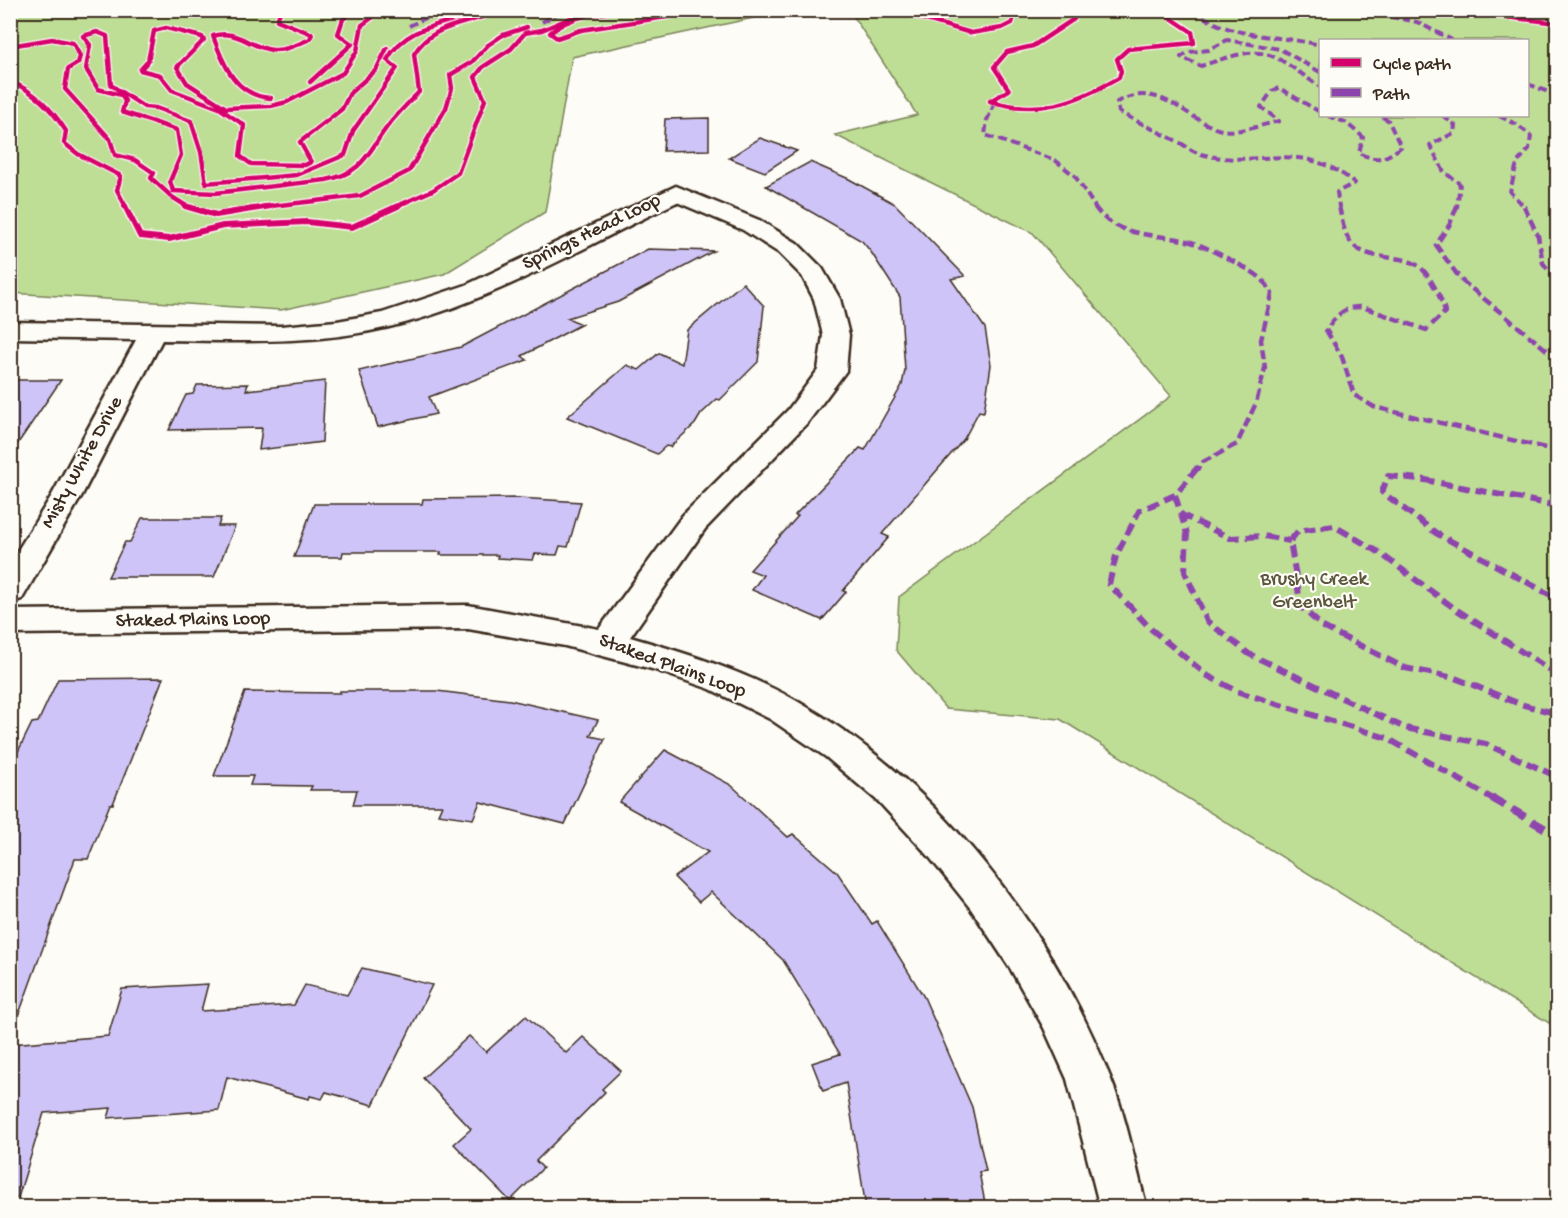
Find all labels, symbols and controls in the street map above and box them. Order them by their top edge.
legend [1319,39,1529,117]
text: Cycle path [1373,55,1451,76]
text: Path [1372,85,1410,106]
street label: Springs Head Loop [519,190,665,276]
street label: Misty White Drive [37,392,129,533]
park label: Brushy Creek Greenbelt [1260,569,1370,615]
street label: Staked Plains Loop [115,608,271,634]
street label: Staked Plains Loop [595,630,749,704]

